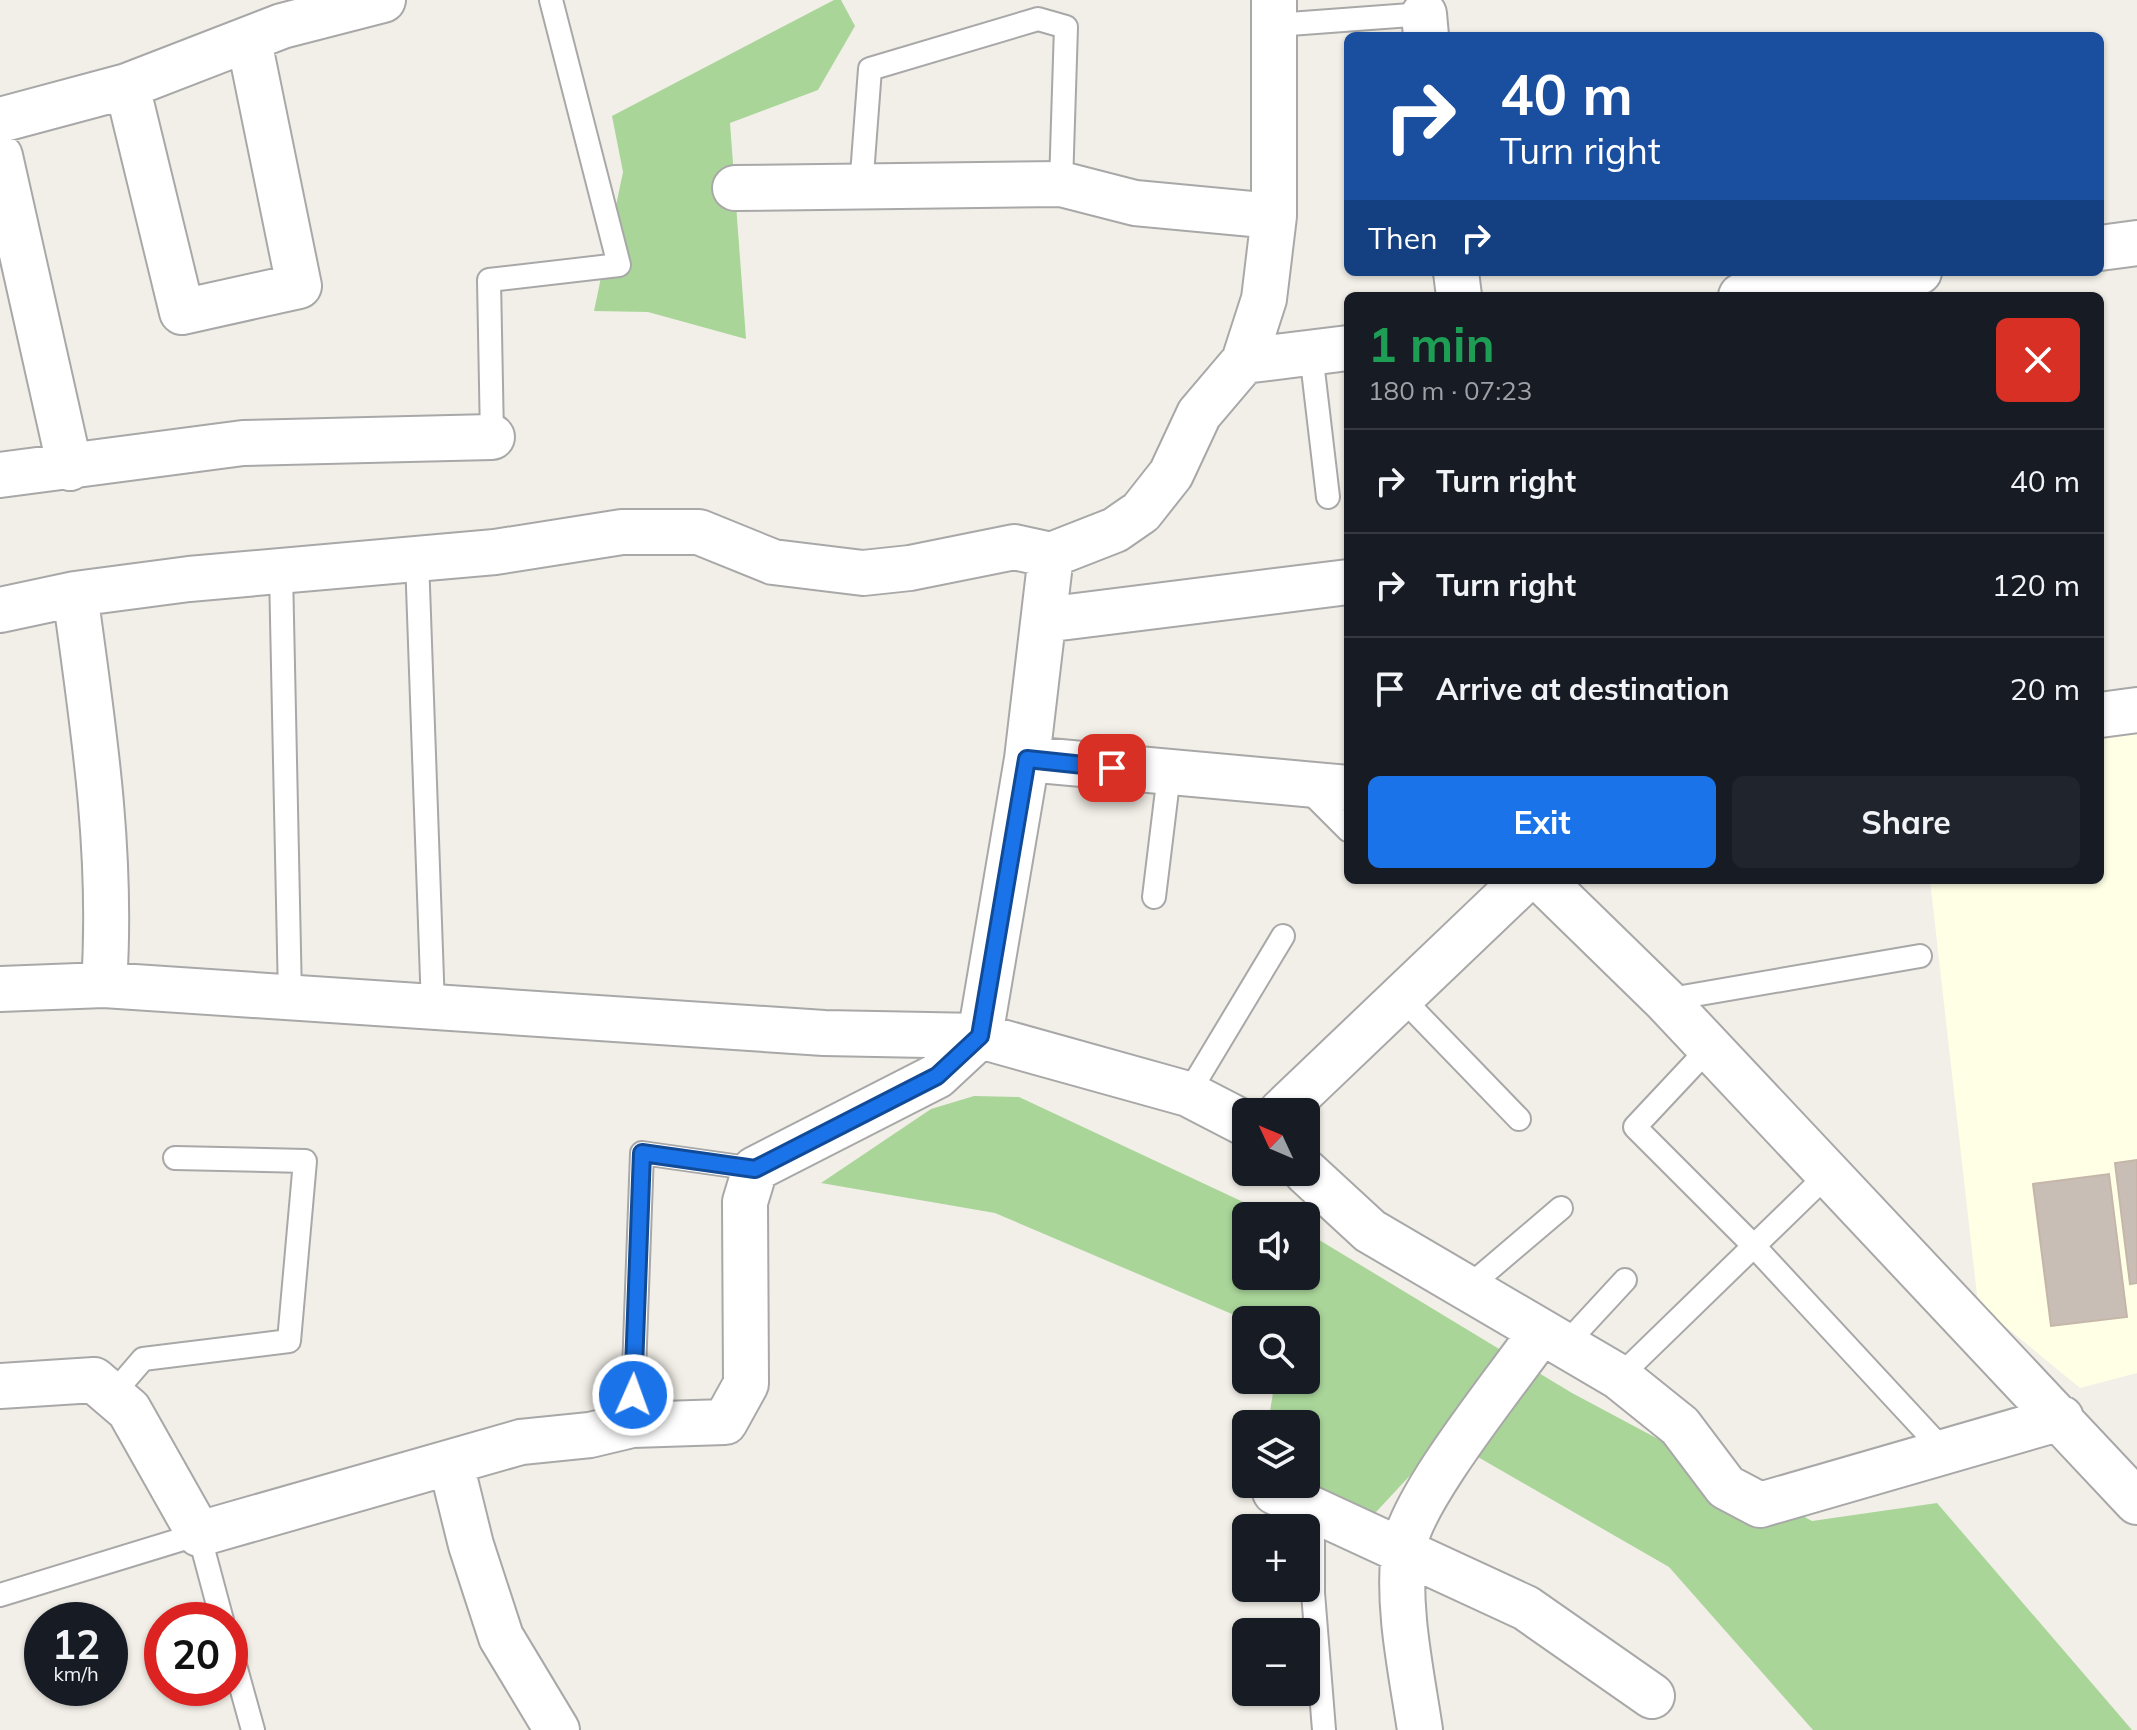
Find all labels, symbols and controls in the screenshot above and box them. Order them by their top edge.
text: 40 m [1500,59,1633,129]
icon: right [1368,64,1472,168]
text: Turn right [1500,128,1661,173]
icon: right [1454,216,1498,260]
text: Then [1368,219,1438,257]
text: 1 min [1368,314,1495,374]
button: close [1996,318,2080,402]
text: 180 m · 07:23 [1368,374,1532,407]
icon: right [1368,459,1412,503]
text: Turn right [1436,462,1576,500]
text: 40 m [2010,462,2080,500]
icon: right [1368,563,1412,607]
text: Turn right [1436,566,1576,604]
text: 120 m [1992,566,2080,604]
icon: arrive [1368,667,1412,711]
text: Arrive at destination [1436,670,1730,708]
text: 20 m [2010,670,2080,708]
pin [1078,734,1146,802]
icon: arrive [1090,746,1134,790]
button: Exit [1368,776,1716,868]
button: Share [1732,776,2080,868]
north arrow [1232,1098,1320,1186]
map controls [1232,1098,1320,1706]
button: sound [1232,1202,1320,1290]
button: search [1232,1306,1320,1394]
position arrow [591,1353,675,1437]
button: layers [1232,1410,1320,1498]
button: + [1232,1514,1320,1602]
speed limit sign: 20 [144,1602,248,1706]
button: − [1232,1618,1320,1706]
text: 12 [52,1619,100,1669]
text: km/h [53,1661,99,1686]

